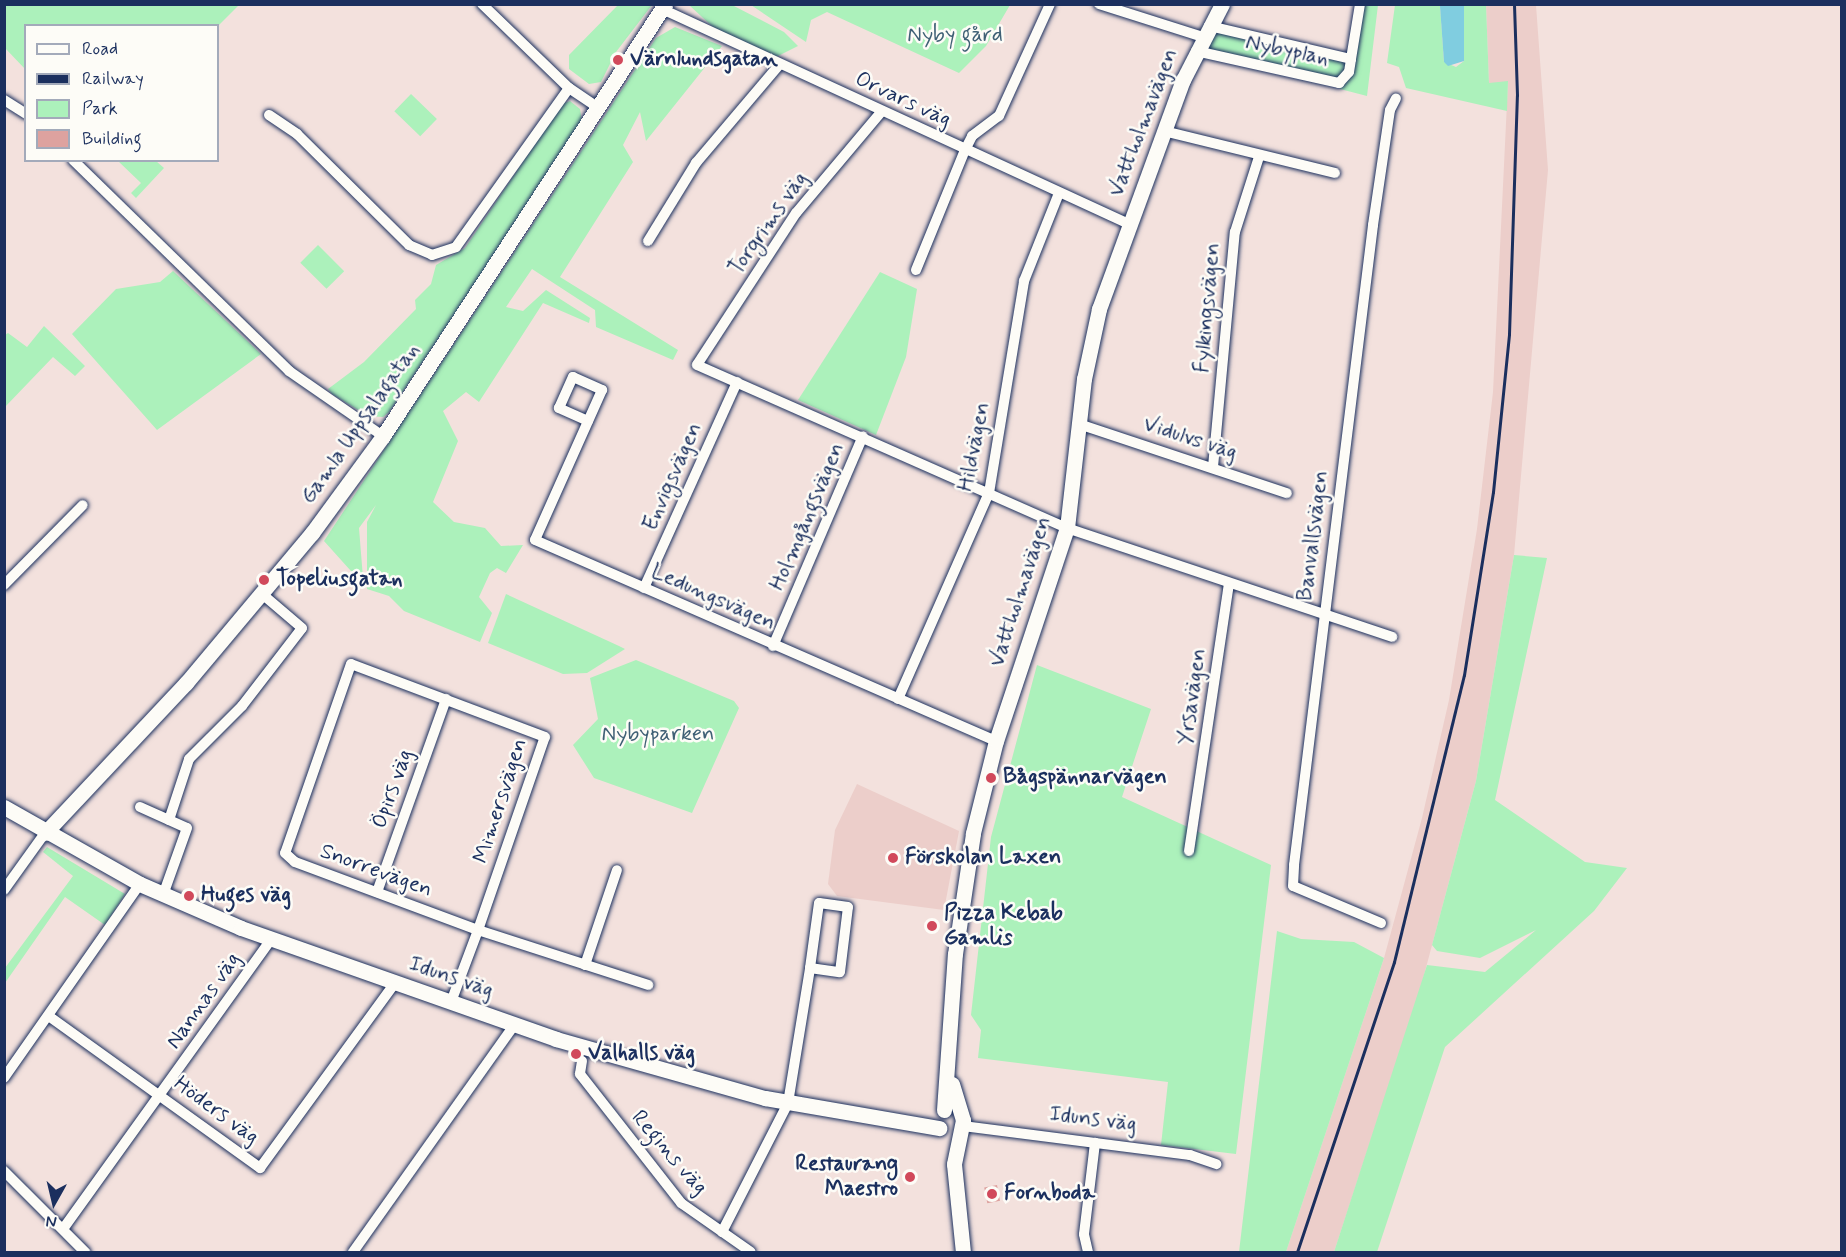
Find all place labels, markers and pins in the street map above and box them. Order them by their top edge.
place label: Värnlundsgatan [630,47,778,73]
marker: Värnlundsgatan [611,53,625,67]
place label: Topeliusgatan [276,567,403,593]
marker: Topeliusgatan [257,573,271,587]
place label: Bågspännarvägen [1003,765,1167,791]
marker: Bågspännarvägen [984,771,998,785]
place label: Förskolan Laxen [905,845,1063,871]
marker: Förskolan Laxen [886,851,900,865]
place label: Huges väg [201,883,291,909]
marker: Huges väg [182,889,196,903]
place label: Pizza Kebab Gamlis [944,900,1063,951]
marker: Pizza Kebab Gamlis [925,919,939,933]
place label: Valhalls väg [588,1041,695,1067]
marker: Valhalls väg [569,1047,583,1061]
place label: Restaurang Maestro [795,1151,898,1202]
marker: Restaurang Maestro [903,1170,917,1184]
place label: Fornboda [1004,1181,1095,1207]
marker: Fornboda [985,1187,999,1201]

